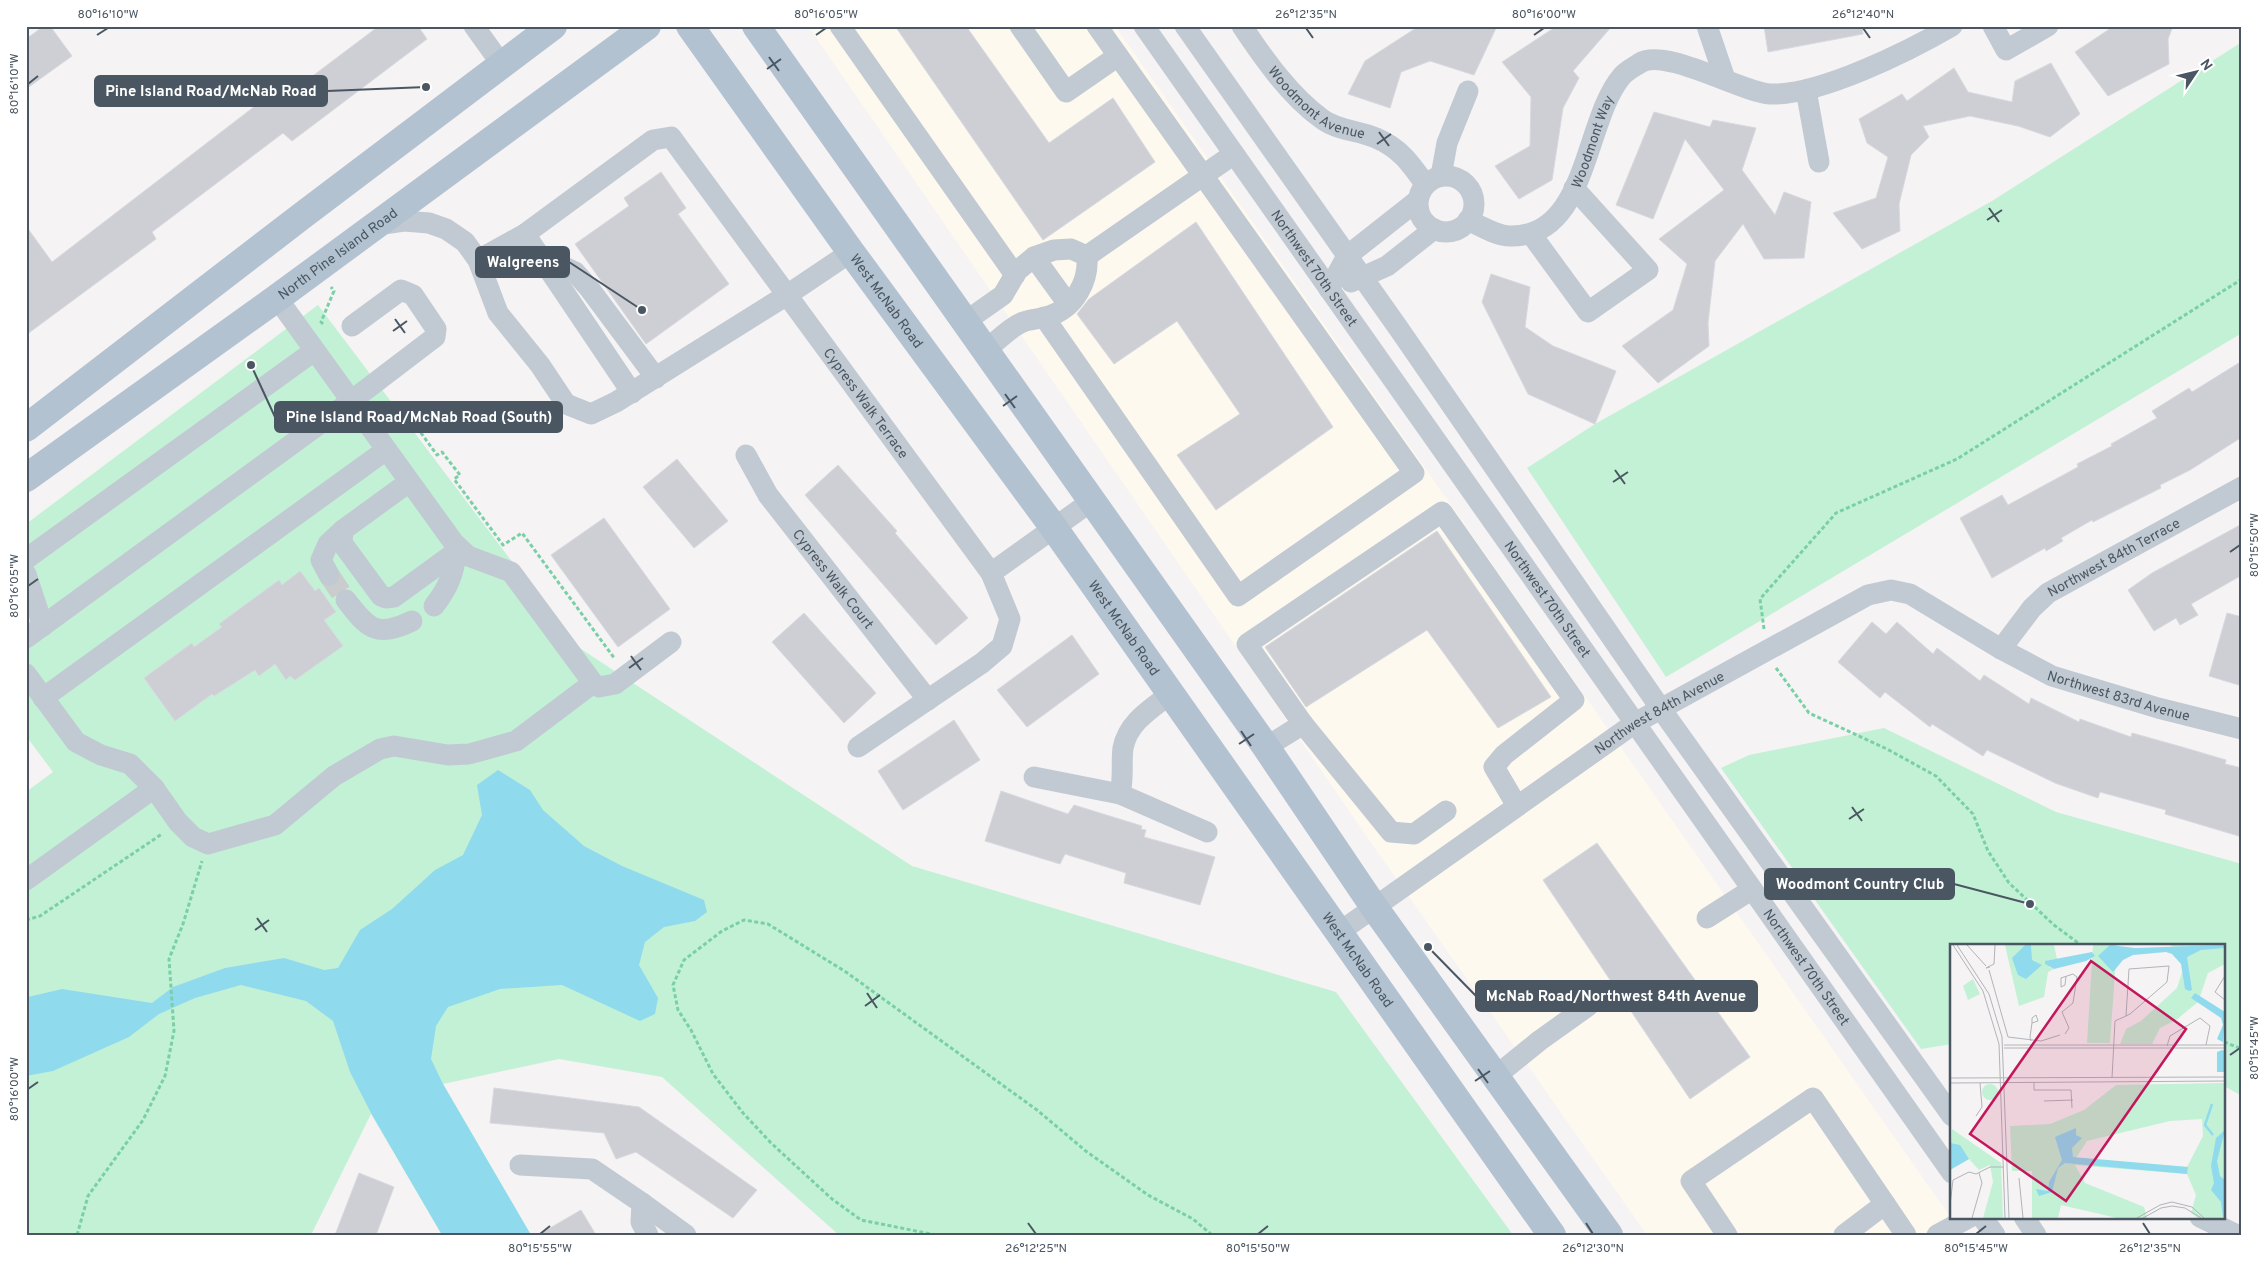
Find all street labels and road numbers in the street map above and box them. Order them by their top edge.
street label: Woodmont Avenue [1264,63,1367,144]
street label: Woodmont Way [1569,93,1618,191]
street label: North Pine Island Road [275,205,401,304]
street label: Northwest 70th Street [1266,207,1360,330]
street label: West McNab Road [845,251,926,352]
street label: Cypress Walk Terrace [819,345,911,463]
street label: Northwest 84th Terrace [2045,515,2184,602]
street label: Cypress Walk Court [788,526,877,633]
street label: Northwest 70th Street [1500,538,1593,661]
street label: West McNab Road [1084,578,1162,679]
street label: Northwest 83rd Avenue [2045,668,2191,726]
street label: Northwest 84th Avenue [1592,669,1728,759]
street label: Northwest 70th Street [1759,906,1852,1029]
street label: West McNab Road [1317,909,1396,1011]

